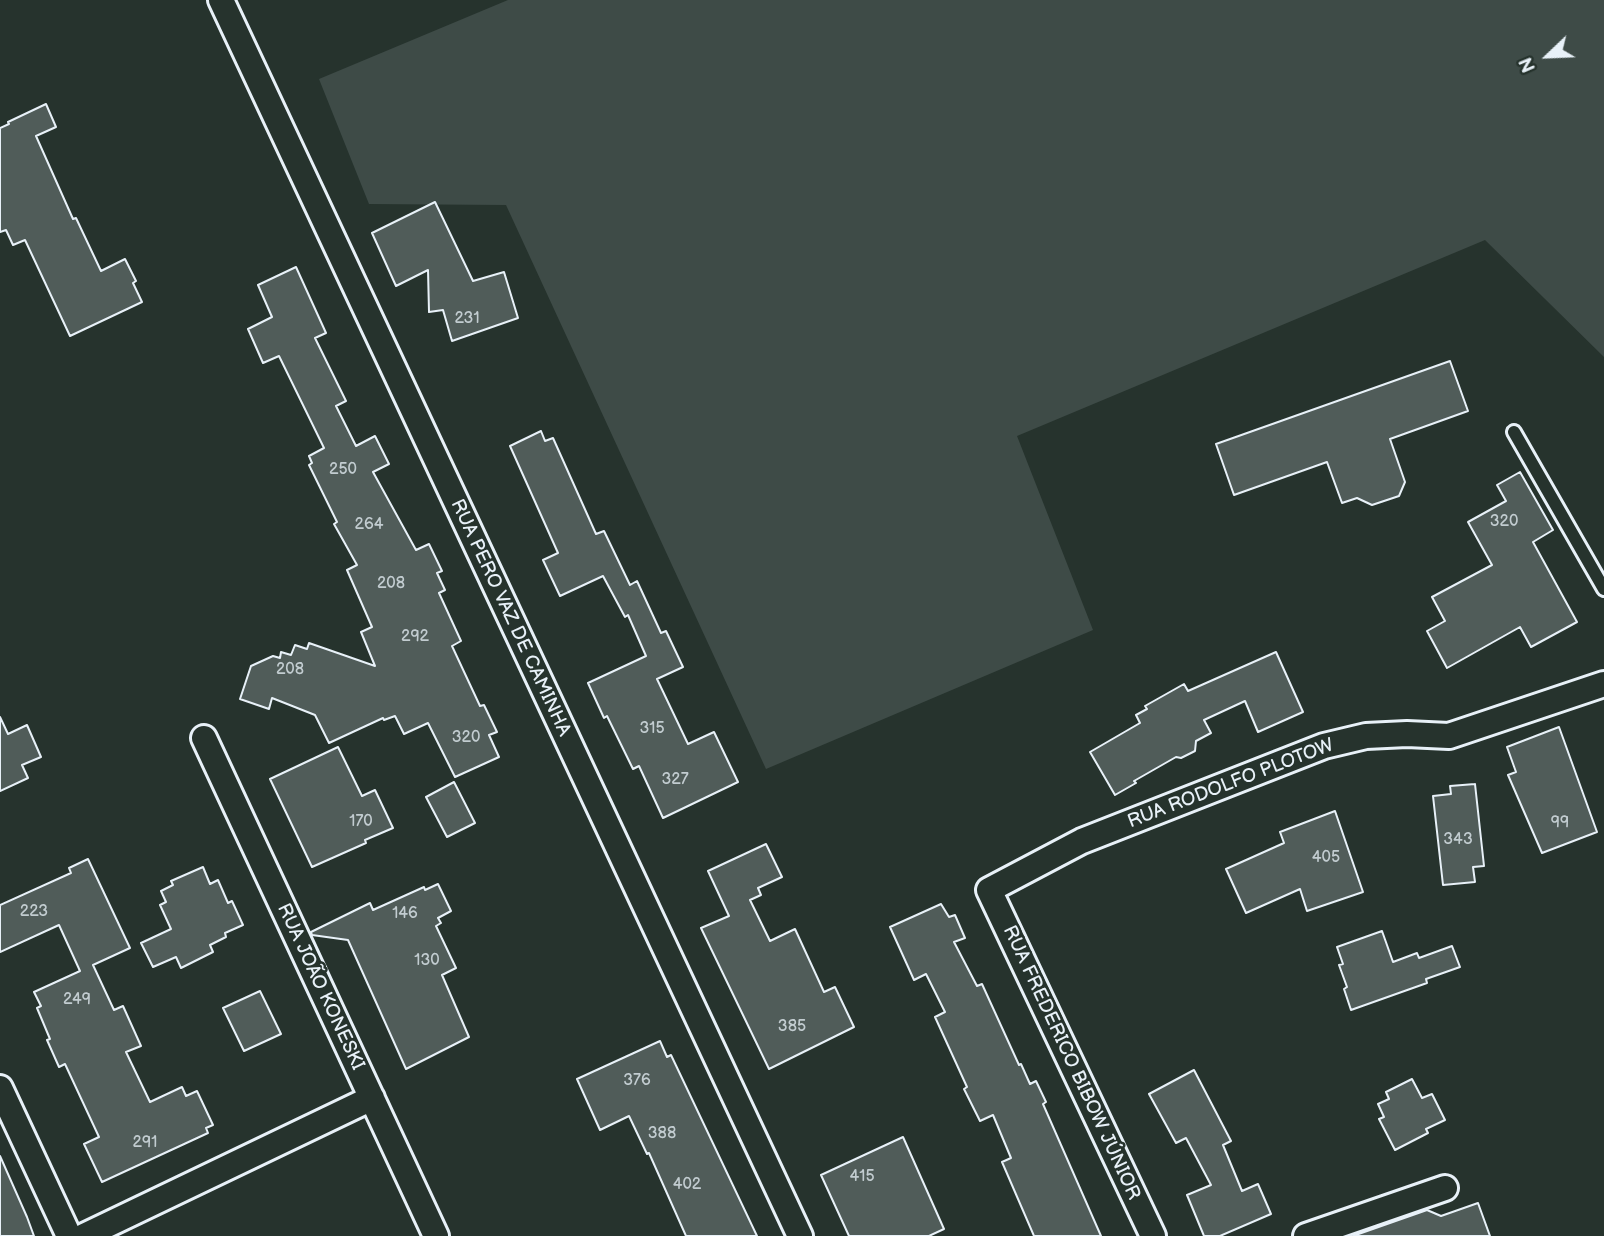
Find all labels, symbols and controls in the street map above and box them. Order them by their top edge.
north arrow [1513,21,1583,91]
text: N [1515,53,1542,75]
house number: 231 [454,309,480,329]
house number: 250 [329,460,357,480]
street label: RUA PERO VAZ DE CAMINHA [445,496,575,740]
house number: 320 [1490,512,1518,532]
house number: 264 [355,515,383,535]
house number: 208 [377,574,405,594]
house number: 292 [401,627,429,647]
house number: 208 [276,660,304,680]
house number: 315 [639,719,665,739]
house number: 320 [452,728,480,748]
street label: RUA RODOLFO PLOTOW [1125,734,1337,834]
house number: 327 [661,770,689,790]
house number: 170 [349,812,373,832]
house number: 99 [1551,813,1569,833]
house number: 343 [1443,830,1473,850]
house number: 405 [1312,848,1340,868]
street label: RUA JOÃO KONESKI [271,900,369,1074]
house number: 223 [20,902,48,922]
house number: 146 [392,904,418,924]
street label: RUA FREDERICO BIBOW JÚNIOR [997,922,1145,1204]
house number: 130 [414,951,440,971]
house number: 249 [63,990,91,1010]
house number: 385 [778,1017,806,1037]
house number: 376 [623,1071,651,1091]
house number: 388 [648,1124,676,1144]
house number: 291 [133,1133,157,1153]
house number: 415 [849,1167,875,1187]
house number: 402 [673,1175,701,1195]

